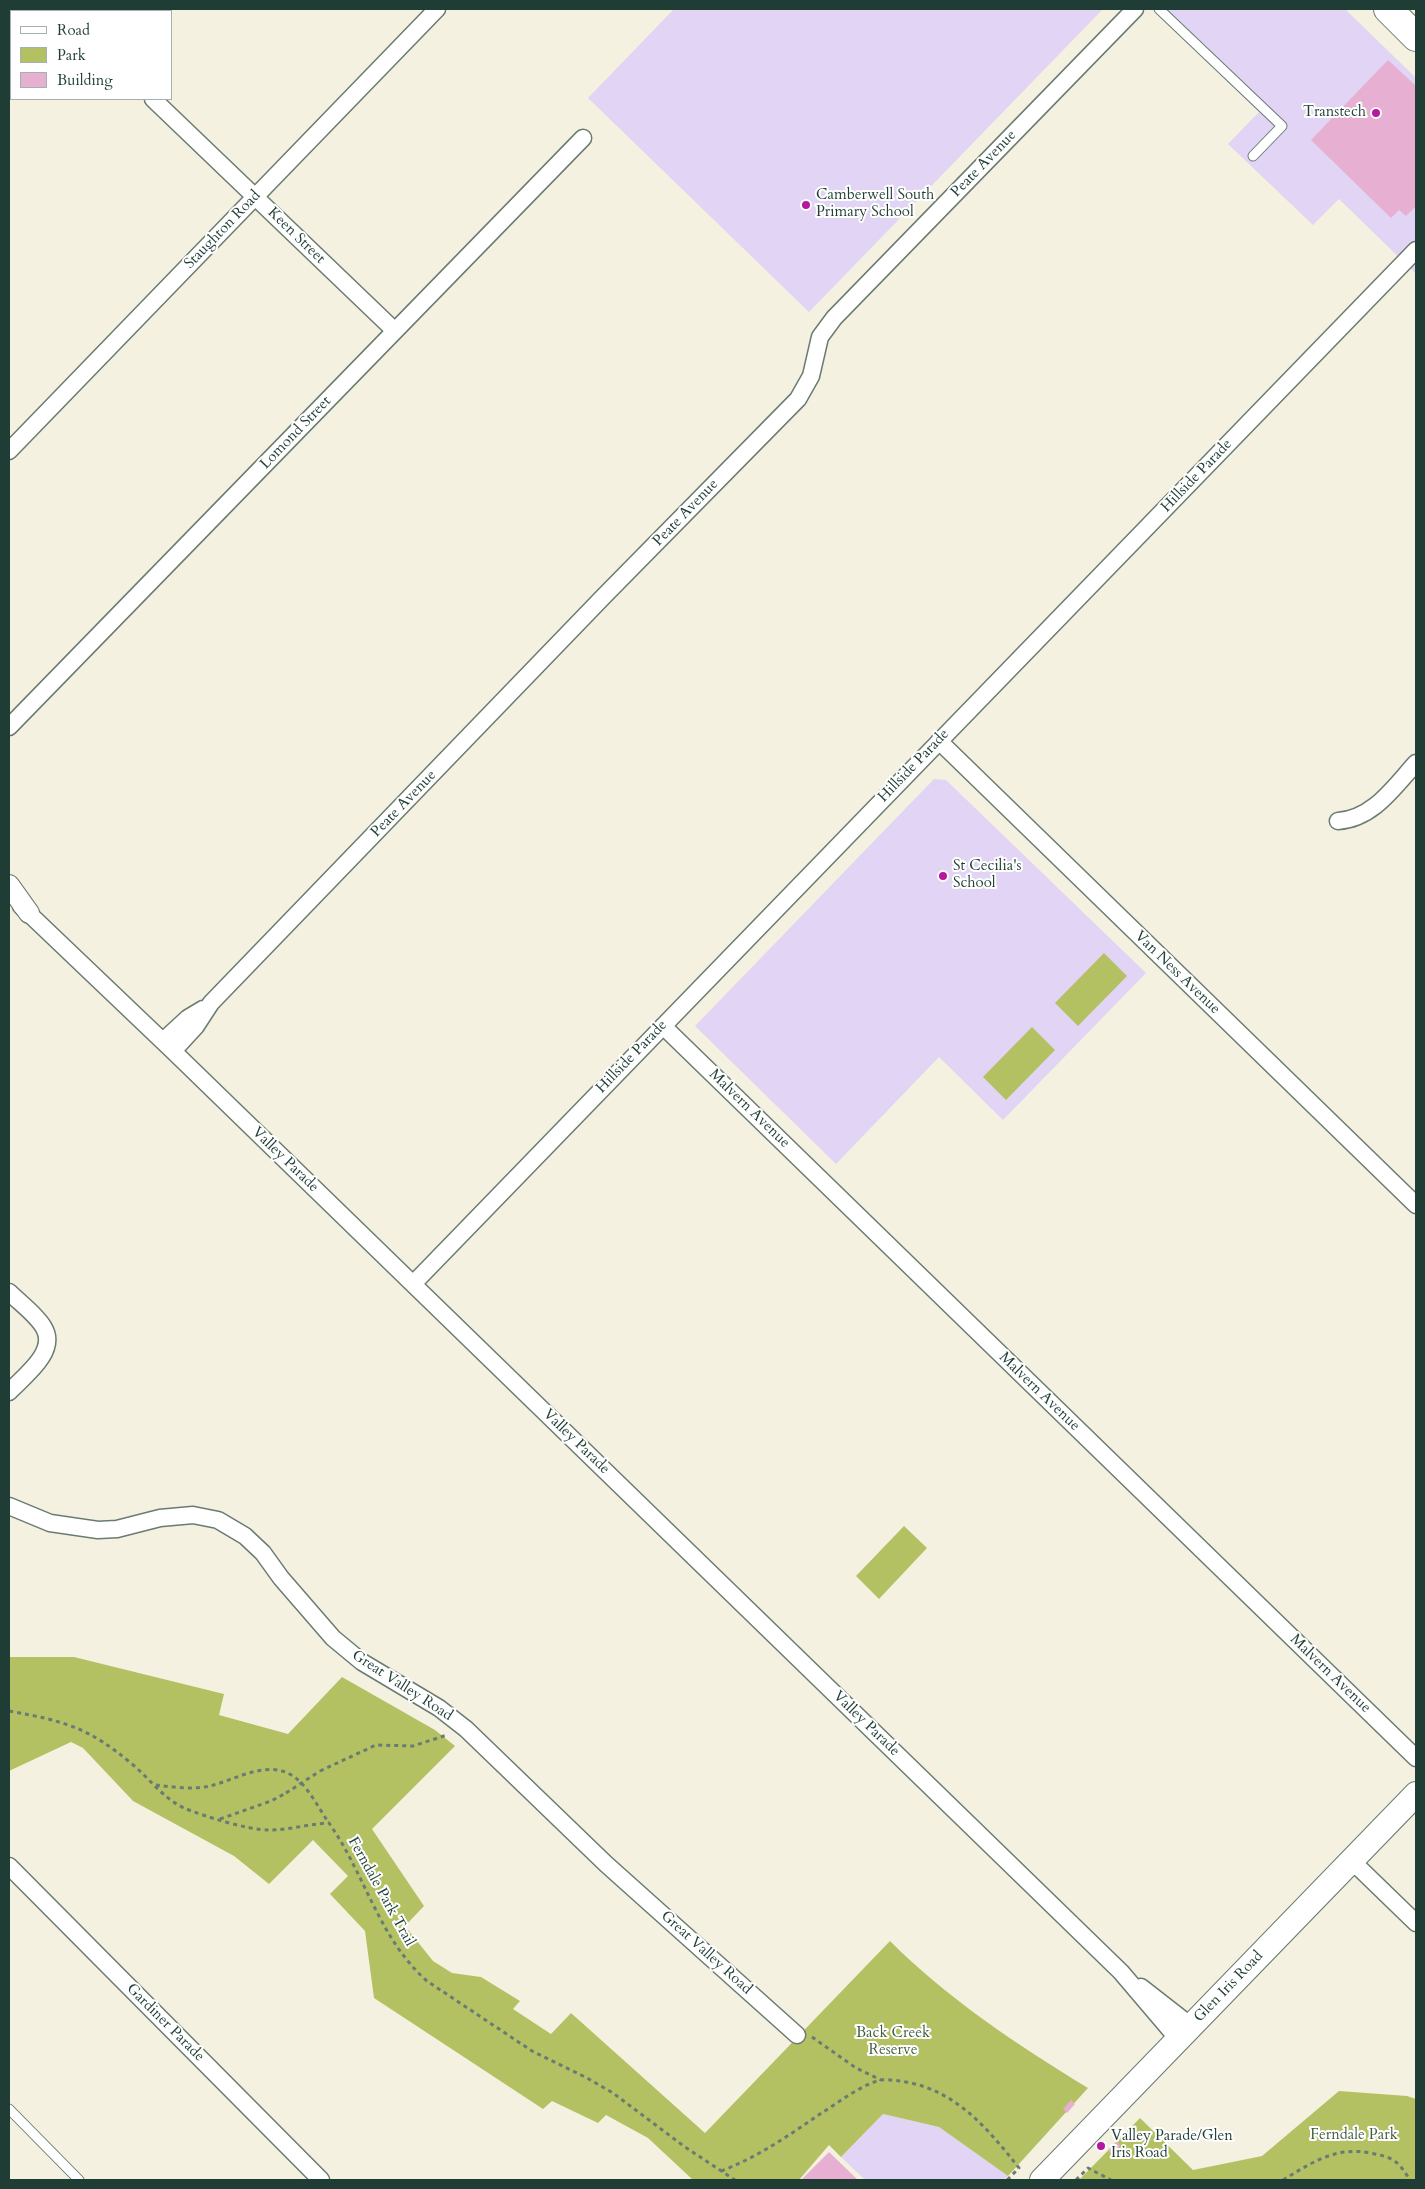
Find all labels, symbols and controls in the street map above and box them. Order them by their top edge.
legend [10,10,172,100]
text: Road [57,20,90,40]
text: Park [57,45,86,65]
text: Building [57,70,113,90]
place label: Transtech [1303,104,1366,122]
marker: Transtech [1370,107,1382,119]
street label: Peate Avenue [948,127,1020,201]
street label: Staughton Road [181,187,265,273]
place label: Camberwell South Primary School [816,187,934,222]
marker: Camberwell South Primary School [800,199,812,211]
street label: Keen Street [263,204,329,268]
street label: Lomond Street [257,393,335,473]
street label: Hillside Parade [1158,436,1236,516]
street label: Peate Avenue [650,476,722,550]
street label: Hillside Parade [875,726,953,806]
street label: Peate Avenue [368,767,440,841]
place label: St Cecilia's School [953,858,1022,893]
marker: St Cecilia's School [937,870,949,882]
street label: Van Ness Avenue [1130,927,1224,1019]
street label: Hillside Parade [593,1017,671,1097]
street label: Malvern Avenue [705,1066,793,1152]
street label: Valley Parade [248,1124,322,1196]
street label: Malvern Avenue [995,1349,1083,1435]
street label: Valley Parade [539,1406,613,1478]
street label: Malvern Avenue [1286,1631,1374,1717]
street label: Great Valley Road [348,1647,456,1725]
street label: Valley Parade [829,1688,903,1760]
street label: Ferndale Park Trail [343,1834,419,1950]
street label: Great Valley Road [657,1907,755,1999]
street label: Glen Iris Road [1191,1948,1267,2026]
street label: Gardiner Parade [122,1980,208,2066]
park label: Back Creek Reserve [856,2025,930,2060]
park label: Ferndale Park [1310,2127,1398,2145]
place label: Valley Parade/Glen Iris Road [1111,2128,1233,2163]
marker: Valley Parade/Glen Iris Road [1095,2140,1107,2152]

